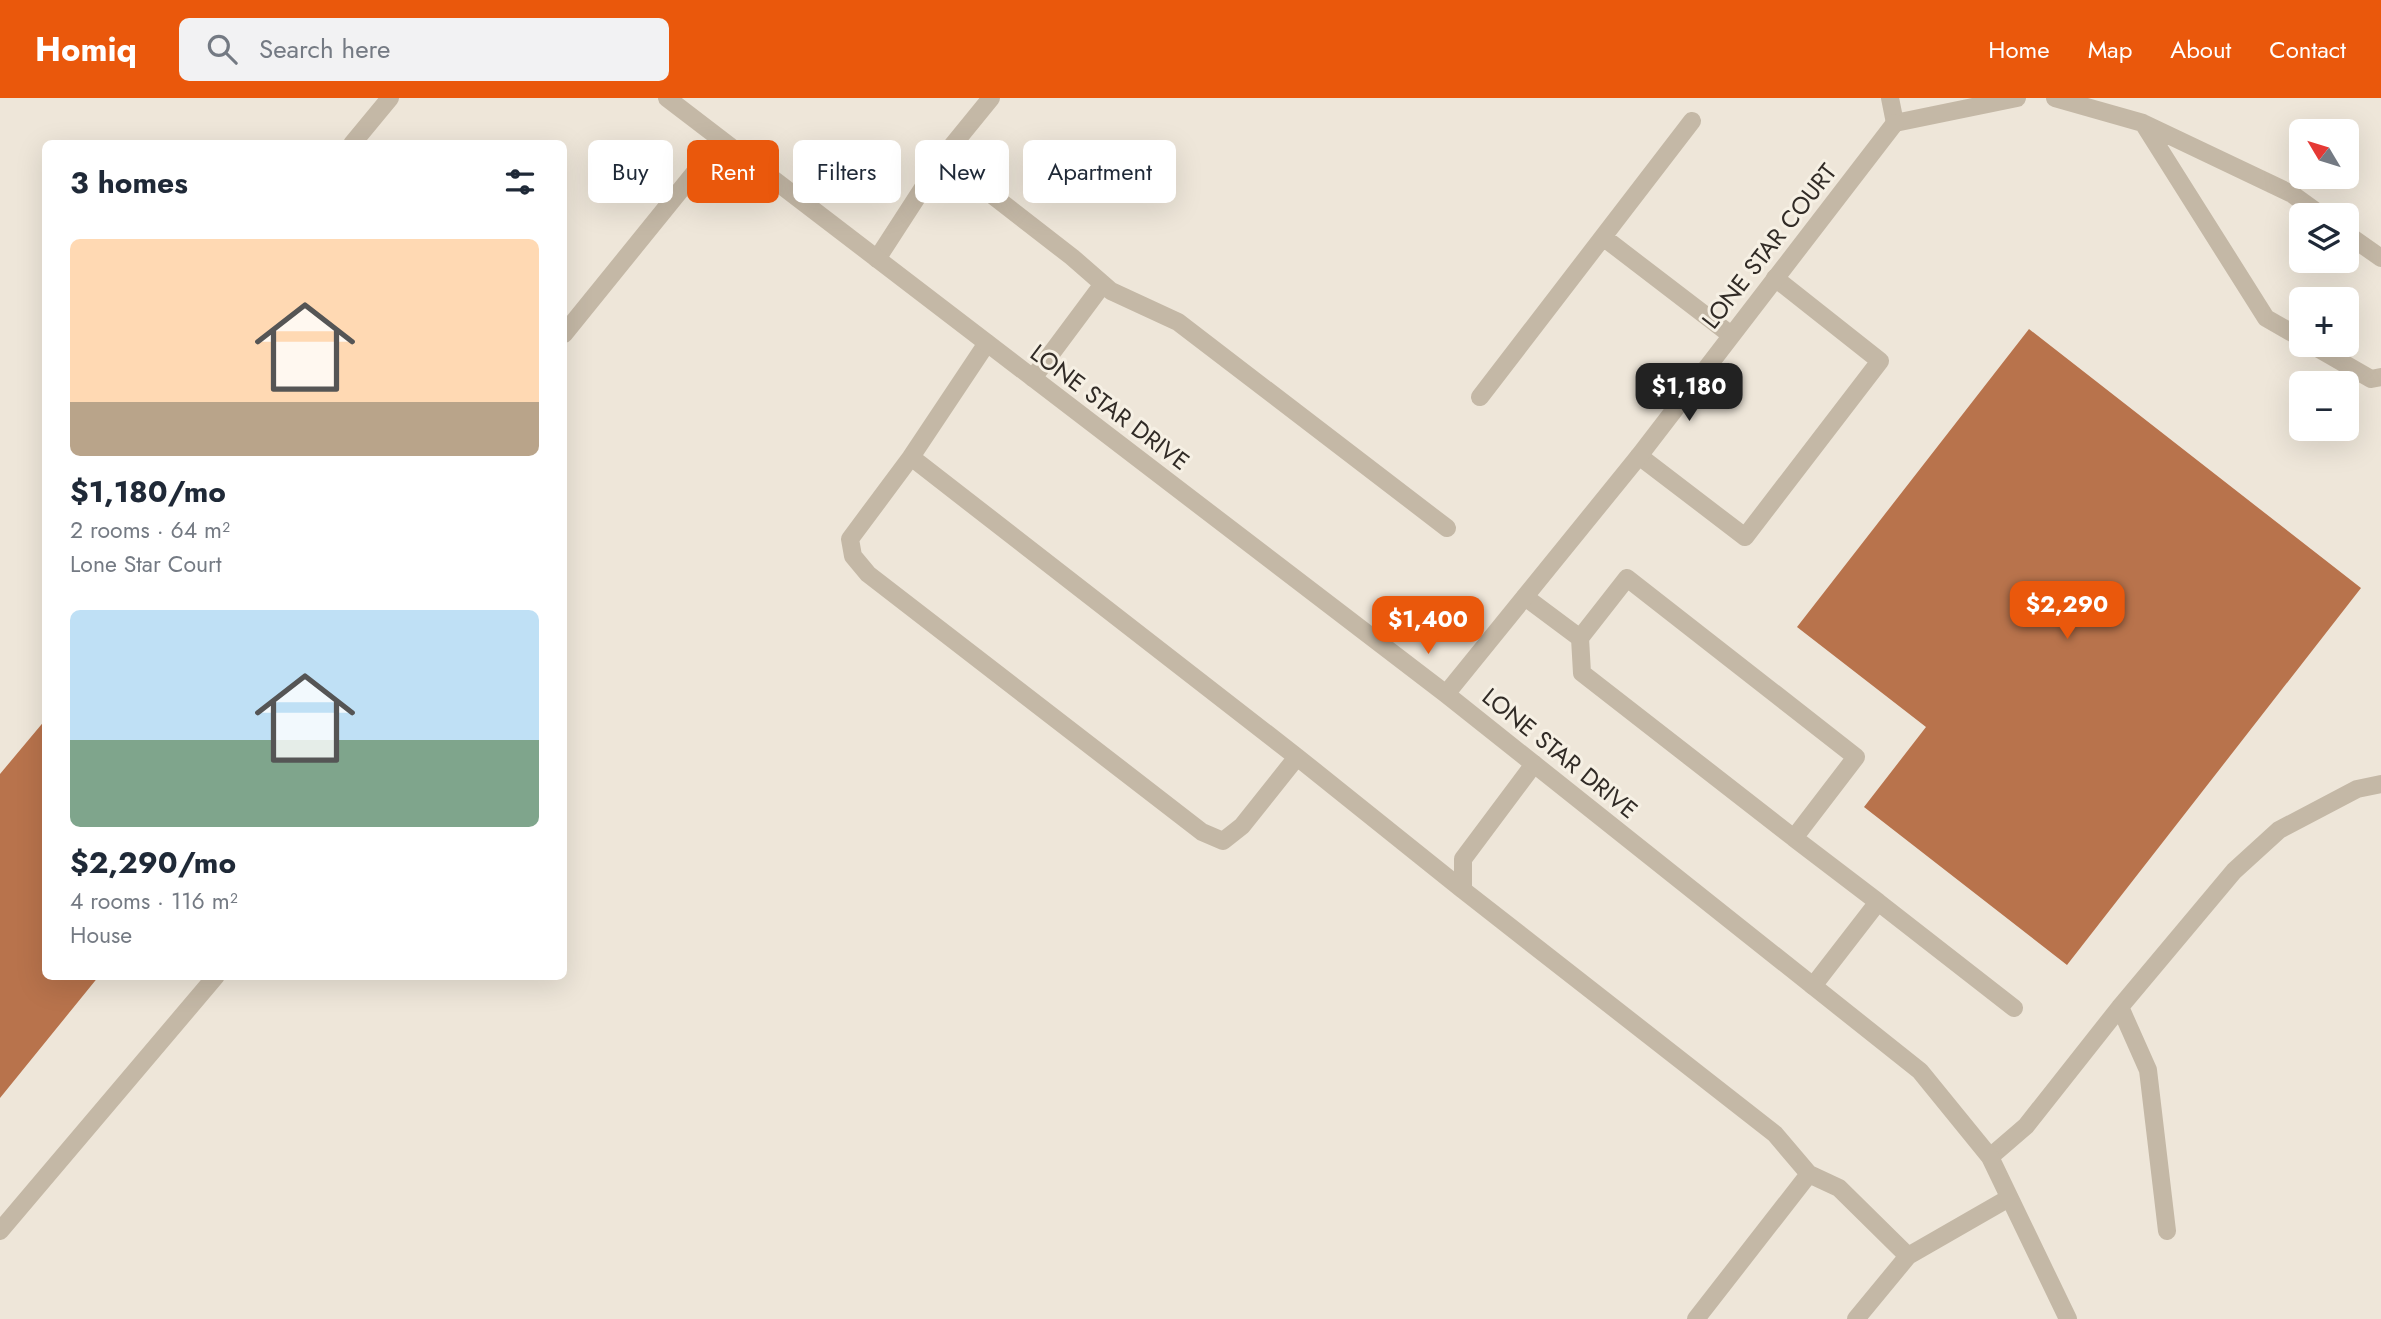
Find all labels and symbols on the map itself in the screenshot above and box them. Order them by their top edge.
north arrow [2289,119,2359,189]
street label: LONE STAR COURT [1693,156,1845,336]
street label: LONE STAR DRIVE [1023,336,1197,478]
pin: $1,180 [1632,364,1746,423]
pin: $2,290 [2010,582,2124,641]
pin: $1,400 [1371,596,1485,656]
street label: LONE STAR DRIVE [1475,679,1645,827]

